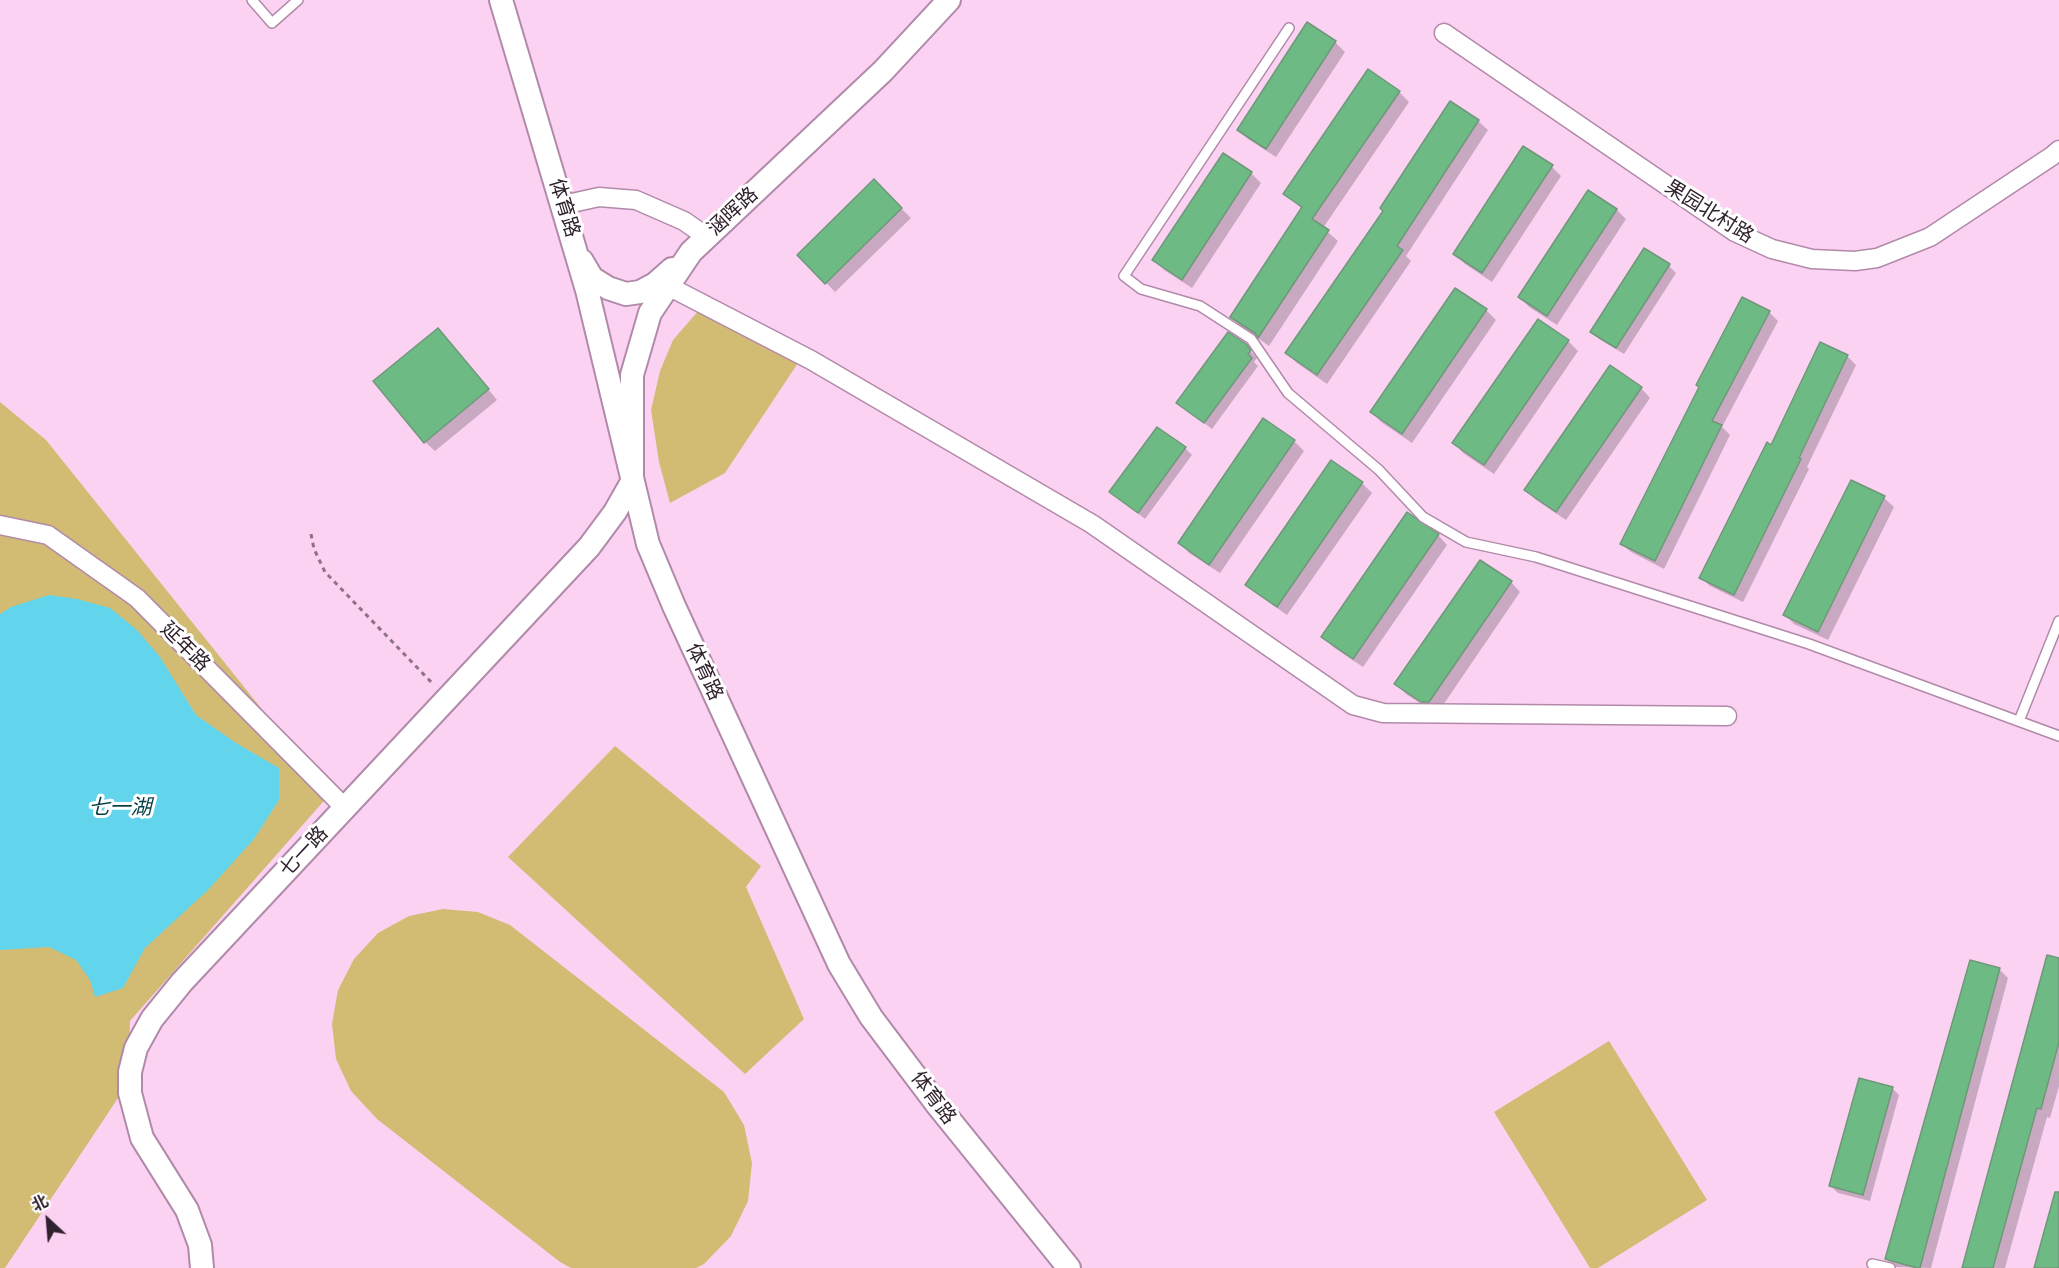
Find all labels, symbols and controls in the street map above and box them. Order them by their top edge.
street label: 果园北村路 [1660,175,1758,249]
street label: 体育路 [544,176,584,240]
street label: 涵晖路 [703,183,763,241]
street label: 延年路 [155,617,215,677]
street label: 体育路 [680,640,728,704]
water label: 七一湖 [89,795,151,821]
street label: 七一路 [275,822,333,882]
street label: 体育路 [905,1067,961,1129]
north arrow [18,1190,78,1250]
text: 北 [29,1191,51,1215]

